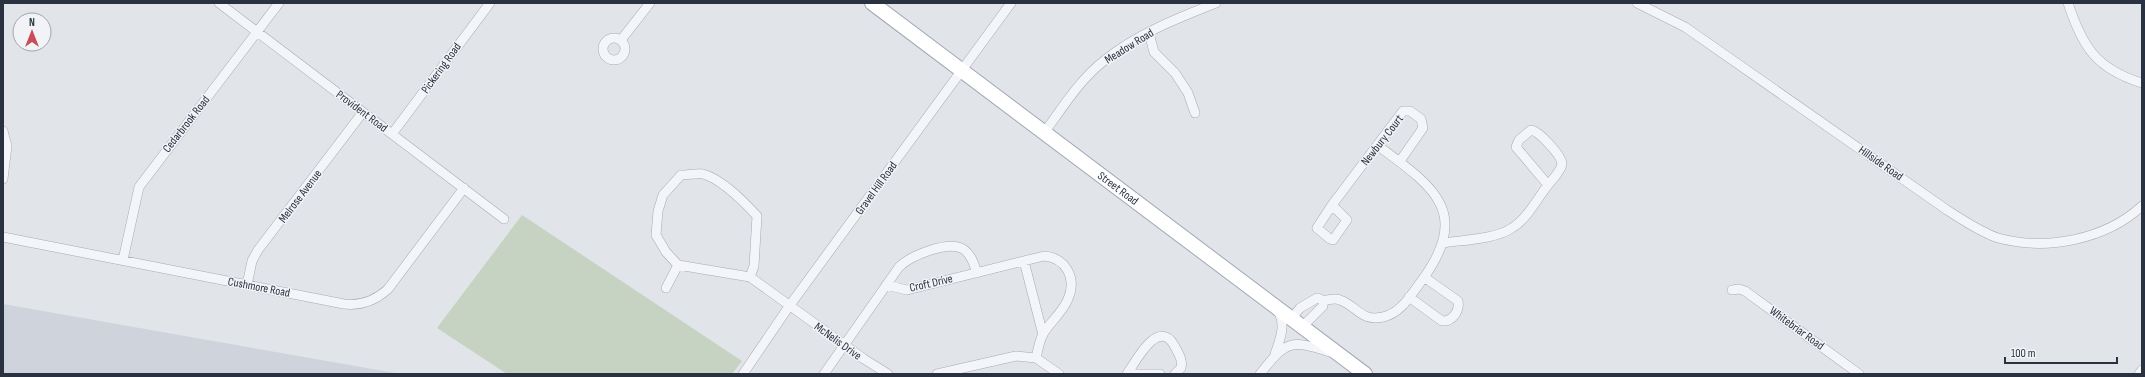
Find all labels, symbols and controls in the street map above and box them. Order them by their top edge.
north arrow [12,12,52,52]
text: N [29,16,35,29]
street label: Meadow Road [1102,25,1157,67]
street label: Pickering Road [418,40,465,96]
street label: Provident Road [333,87,390,136]
street label: Cedarbrook Road [159,93,213,156]
street label: Newbury Court [1358,112,1407,169]
street label: Hillside Road [1855,143,1906,184]
street label: Gravel Hill Road [852,159,901,218]
street label: Melrose Avenue [276,167,325,226]
street label: Street Road [1094,168,1141,209]
street label: Croft Drive [908,271,954,296]
street label: Cushmore Road [227,274,291,301]
street label: Whitebriar Road [1766,303,1827,353]
street label: McNelis Drive [811,319,864,364]
scale bar [2005,339,2117,365]
text: 100 m [2011,346,2036,361]

